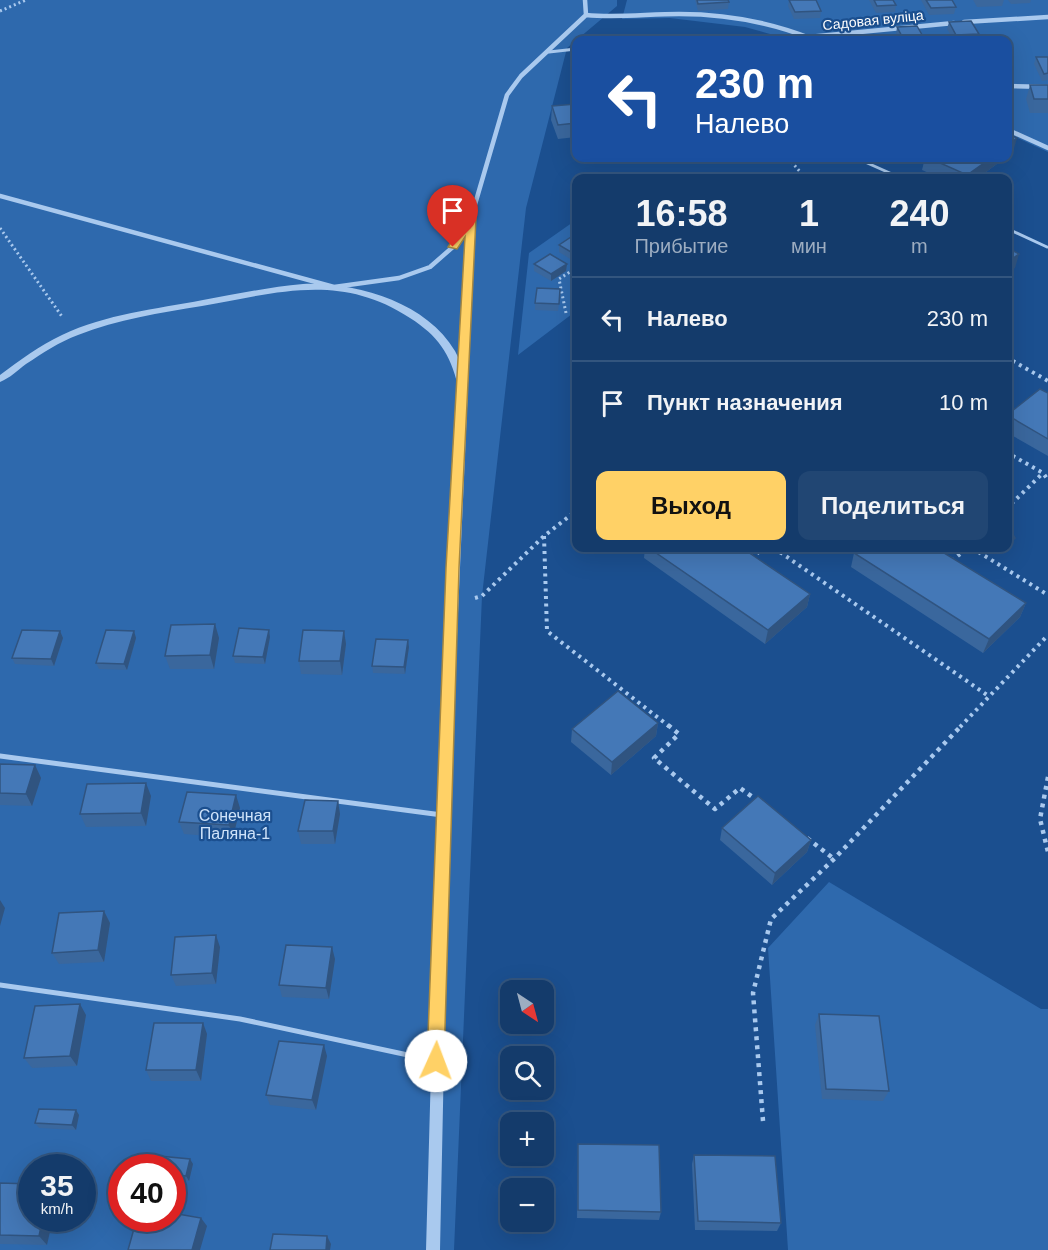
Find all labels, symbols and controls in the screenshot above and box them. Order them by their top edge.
street label: Садовая вуліца [822,7,924,33]
icon: left [596,60,674,138]
text: 230 m [695,60,814,107]
text: Налево [695,109,789,139]
pin [427,185,478,247]
text: 16:58 [635,193,728,234]
text: 1 [799,193,819,234]
text: 240 [889,193,949,234]
icon: arrive [436,194,469,227]
text: Прибытие [634,235,728,257]
text: мин [791,235,827,257]
text: m [911,235,928,257]
icon: left [596,303,629,336]
text: Налево [647,306,728,331]
text: 230 m [927,306,988,331]
icon: arrive [596,387,629,420]
text: Пункт назначения [647,390,843,415]
text: 10 m [939,390,988,415]
button: Выход [596,471,786,540]
button: Поделиться [798,471,988,540]
park label: Сонечная Паляна-1 [199,807,271,842]
north arrow [500,980,554,1034]
map controls [500,980,554,1232]
position arrow [404,1029,468,1093]
button: search [500,1046,554,1100]
button: + [500,1112,554,1166]
speed limit sign: 40 [108,1154,186,1232]
text: 35 [40,1169,74,1202]
button: − [500,1178,554,1232]
text: km/h [41,1200,73,1217]

